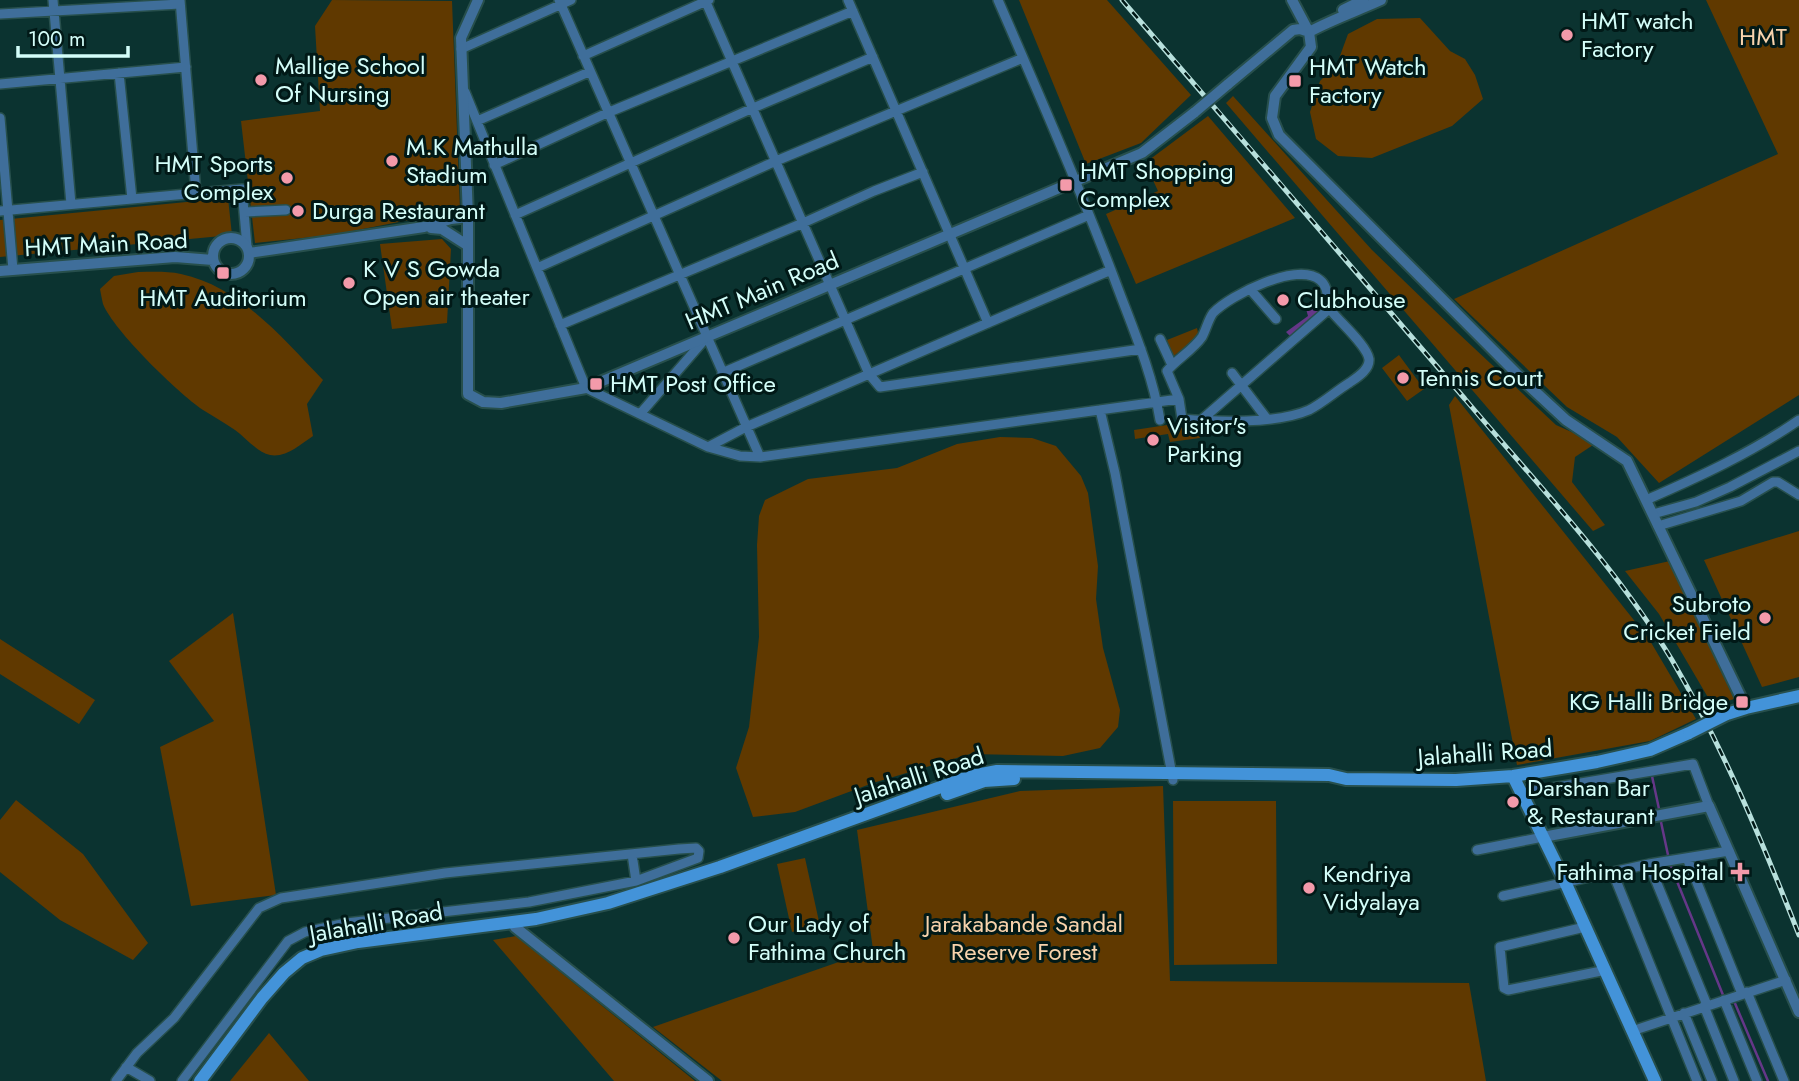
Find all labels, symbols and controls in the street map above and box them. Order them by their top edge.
place label: HMT watch Factory [1581,3,1694,66]
scale bar [18,14,128,58]
park label: HMT [1739,19,1787,54]
text: 100 m [28,24,85,54]
marker: HMT watch Factory [1559,27,1575,43]
place label: Mallige School Of Nursing [275,48,425,111]
place label: HMT Watch Factory [1309,49,1427,112]
marker: Mallige School Of Nursing [253,72,269,88]
marker: HMT Watch Factory [1287,73,1303,89]
place label: M.K Mathulla Stadium [406,129,538,192]
place label: HMT Sports Complex [154,146,274,209]
marker: M.K Mathulla Stadium [384,153,400,169]
place label: HMT Shopping Complex [1080,153,1234,216]
marker: HMT Sports Complex [279,170,295,186]
marker: HMT Shopping Complex [1058,177,1074,193]
place label: Durga Restaurant [312,193,485,228]
marker: Durga Restaurant [290,203,306,219]
street label: HMT Main Road [23,222,189,265]
street label: HMT Main Road [680,242,844,339]
place label: K V S Gowda Open air theater [363,251,530,314]
marker: HMT Auditorium [215,265,231,281]
marker: K V S Gowda Open air theater [341,275,357,291]
place label: HMT Auditorium [139,280,307,315]
place label: Clubhouse [1297,282,1406,317]
marker: Clubhouse [1275,292,1291,308]
place label: Tennis Court [1417,360,1543,395]
place label: HMT Post Office [610,366,776,401]
marker: Tennis Court [1395,370,1411,386]
marker: HMT Post Office [588,376,604,392]
place label: Visitor's Parking [1167,408,1246,471]
marker: Visitor's Parking [1145,432,1161,448]
place label: Subroto Cricket Field [1623,586,1751,649]
marker: Subroto Cricket Field [1757,610,1773,626]
place label: KG Halli Bridge [1569,684,1728,719]
marker: KG Halli Bridge [1734,694,1750,710]
street label: Jalahalli Road [1414,730,1553,775]
street label: Jalahalli Road [846,738,988,814]
place label: Darshan Bar & Restaurant [1527,770,1654,833]
marker: Darshan Bar & Restaurant [1505,794,1521,810]
place label: Fathima Hospital [1556,854,1724,889]
place label: Kendriya Vidyalaya [1323,856,1420,919]
marker: Fathima Hospital [1730,862,1750,882]
marker: Kendriya Vidyalaya [1301,880,1317,896]
street label: Jalahalli Road [304,894,445,952]
place label: Our Lady of Fathima Church [748,906,906,969]
park label: Jarakabande Sandal Reserve Forest [922,906,1123,969]
marker: Our Lady of Fathima Church [726,930,742,946]

